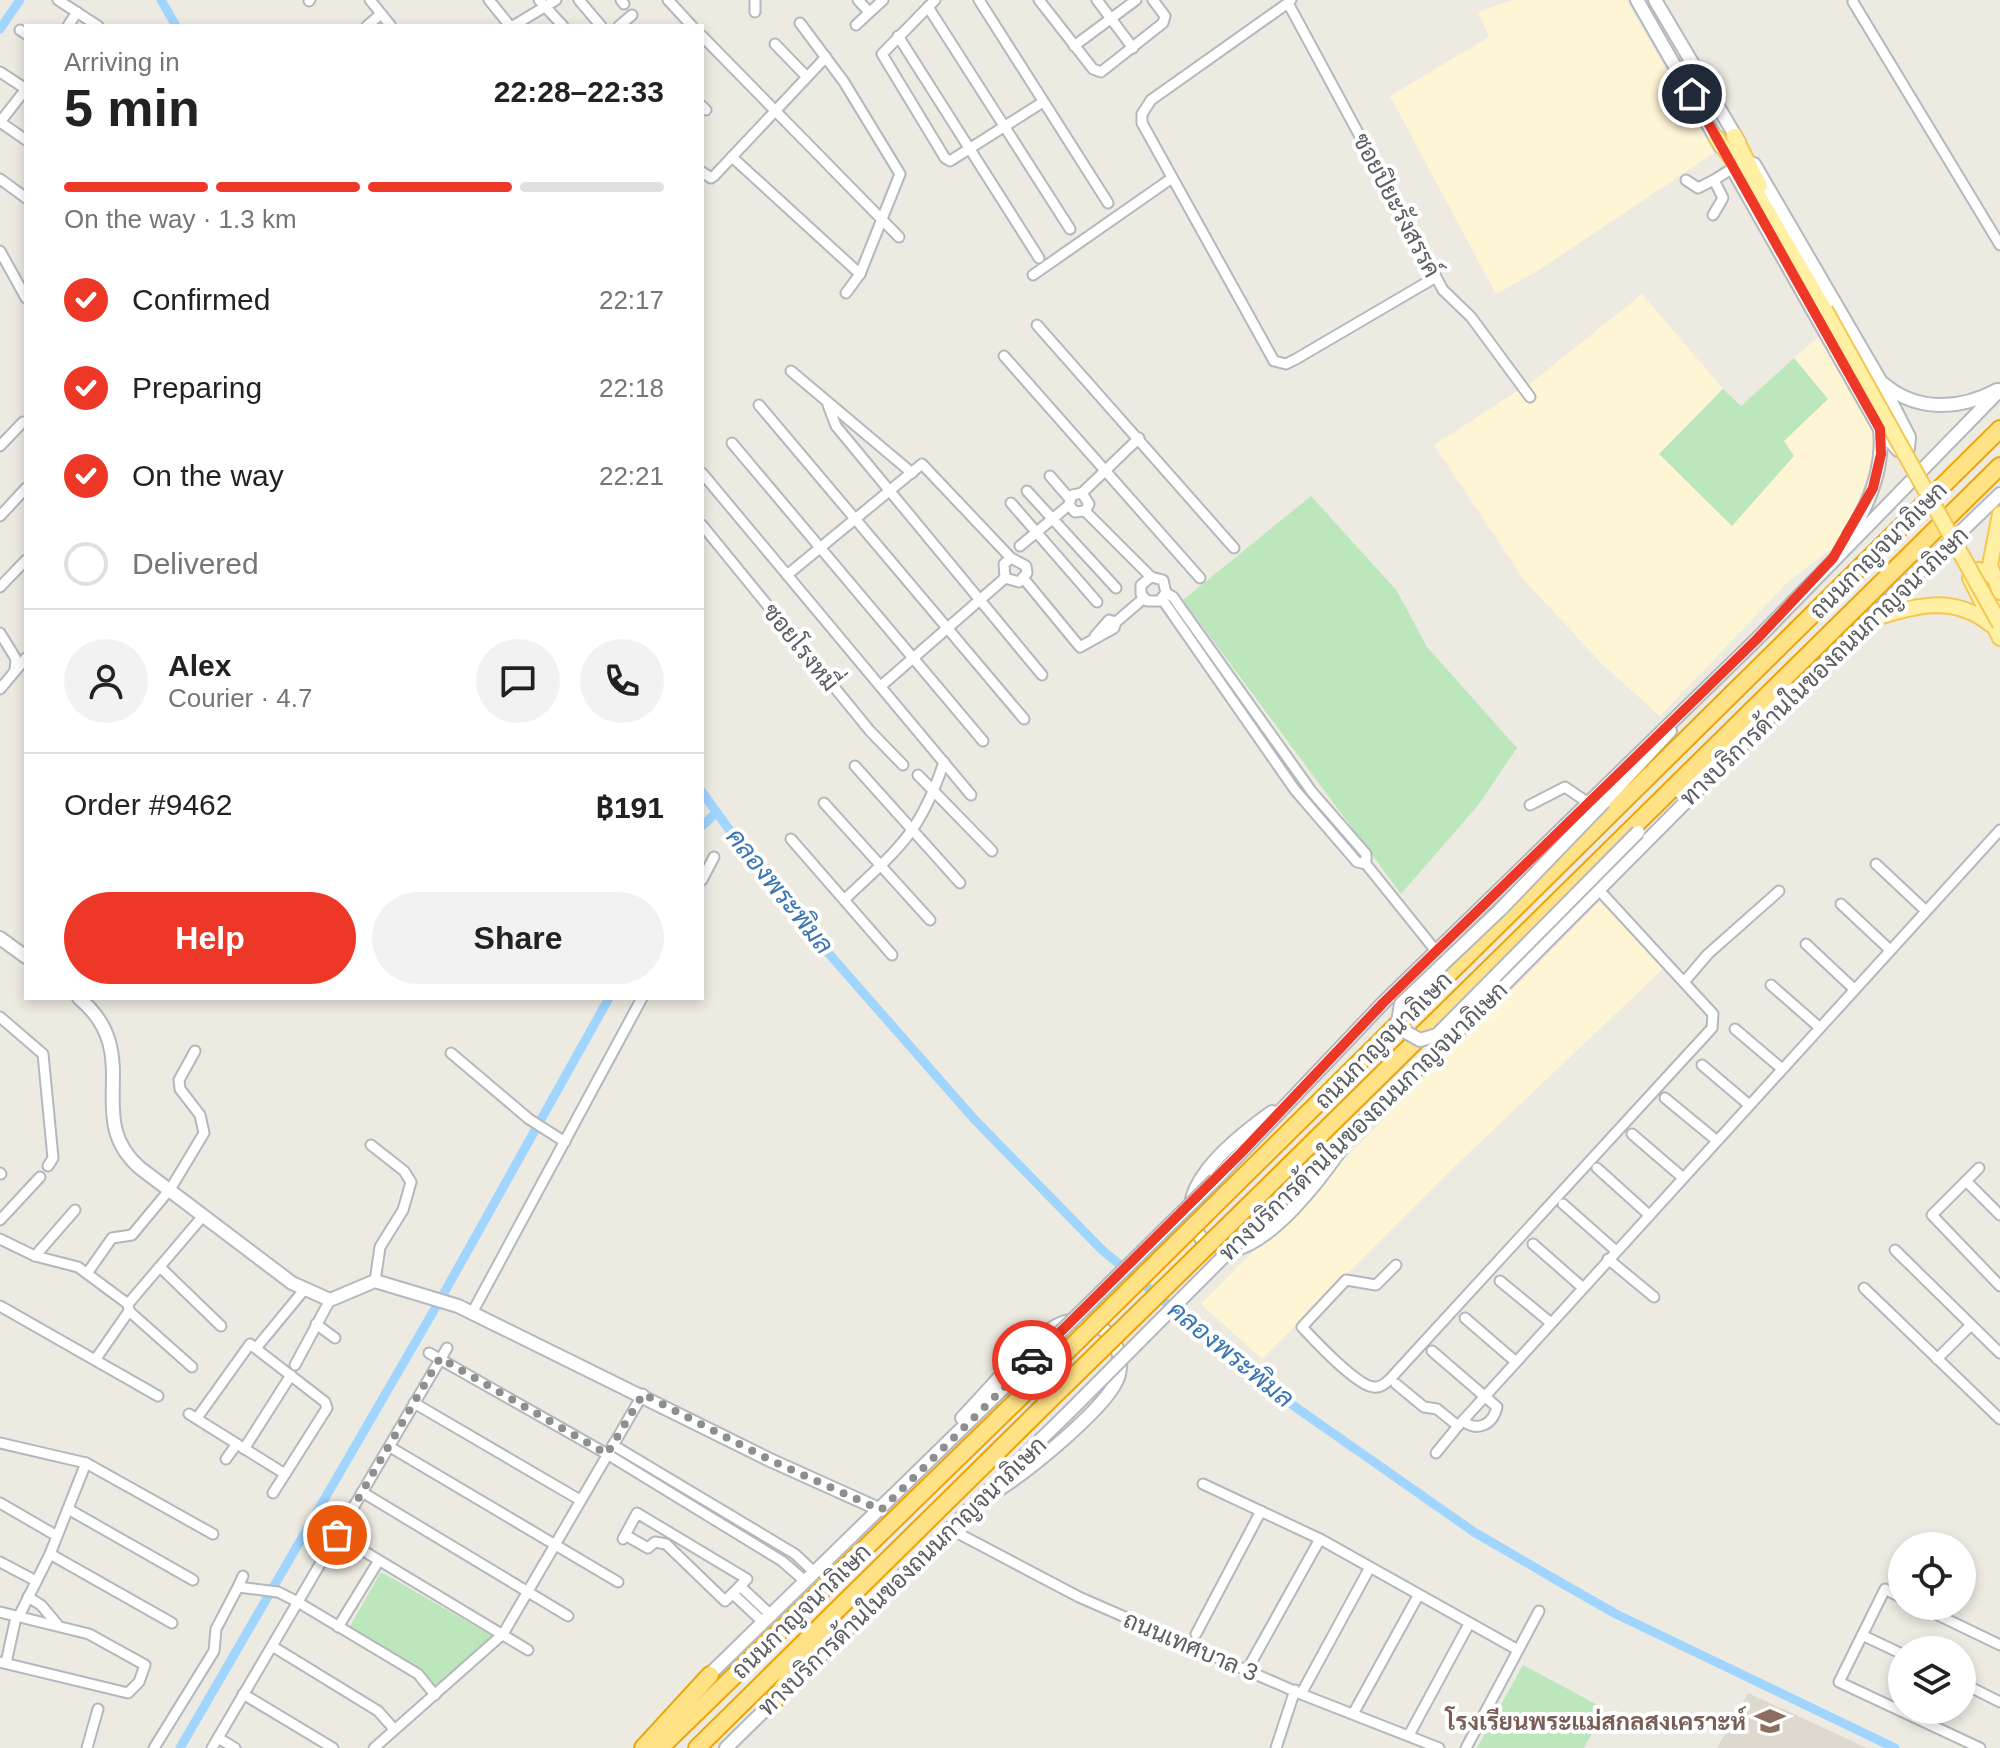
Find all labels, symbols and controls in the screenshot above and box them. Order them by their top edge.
text: Arriving in [64,47,180,77]
pin [1658,60,1726,128]
icon: home [1670,72,1714,116]
text: 22:28–22:33 [494,75,664,108]
text: 5 min [64,79,200,137]
street label: ซอยปิยะรังสรรค์ [1348,128,1448,282]
text: On the way · 1.3 km [64,204,297,234]
icon: check [64,278,108,322]
text: Confirmed [132,283,270,316]
text: 22:17 [599,285,664,315]
icon: check [64,366,108,410]
text: Preparing [132,371,262,404]
text: 22:18 [599,373,664,403]
icon: check [64,454,108,498]
text: On the way [132,459,284,492]
text: 22:21 [599,461,664,491]
street label: ถนนกาญจนาภิเษก [1804,476,1953,625]
street label: ทางบริการด้านในของถนนกาญจนาภิเษก [1673,520,1974,812]
text: Delivered [132,547,259,580]
street label: ซอยโรงหมี่ [758,594,850,696]
button: person [64,639,148,723]
button: chat [476,639,560,723]
button: phone [580,639,664,723]
text: Alex [168,649,231,682]
text: Courier · 4.7 [168,683,313,713]
text: Order #9462 [64,788,232,821]
text: ฿191 [596,791,664,824]
water label: คลองพระพิมล [720,822,840,960]
button: Help [64,892,356,984]
button: Share [372,892,664,984]
street label: ถนนกาญจนาภิเษก [1309,966,1458,1115]
street label: ทางบริการด้านในของถนนกาญจนาภิเษก [1212,975,1513,1267]
water label: คลองพระพิมล [1162,1294,1300,1414]
courier [992,1320,1072,1400]
icon: car [1010,1338,1054,1382]
street label: ทางบริการด้านในของถนนกาญจนาภิเษก [752,1430,1052,1722]
pin [303,1501,371,1569]
icon: bag [315,1513,359,1557]
map controls [1888,1532,1976,1724]
button: locate [1888,1532,1976,1620]
street label: ถนนกาญจนาภิเษก [725,1537,877,1685]
street label: ถนนเทศบาล 3 [1120,1606,1262,1686]
button: layers [1888,1636,1976,1724]
school or university icon: โรงเรียนพระแม่สกลสงเคราะห์ [1753,1704,1787,1738]
place label: โรงเรียนพระแม่สกลสงเคราะห์ [1444,1706,1747,1735]

